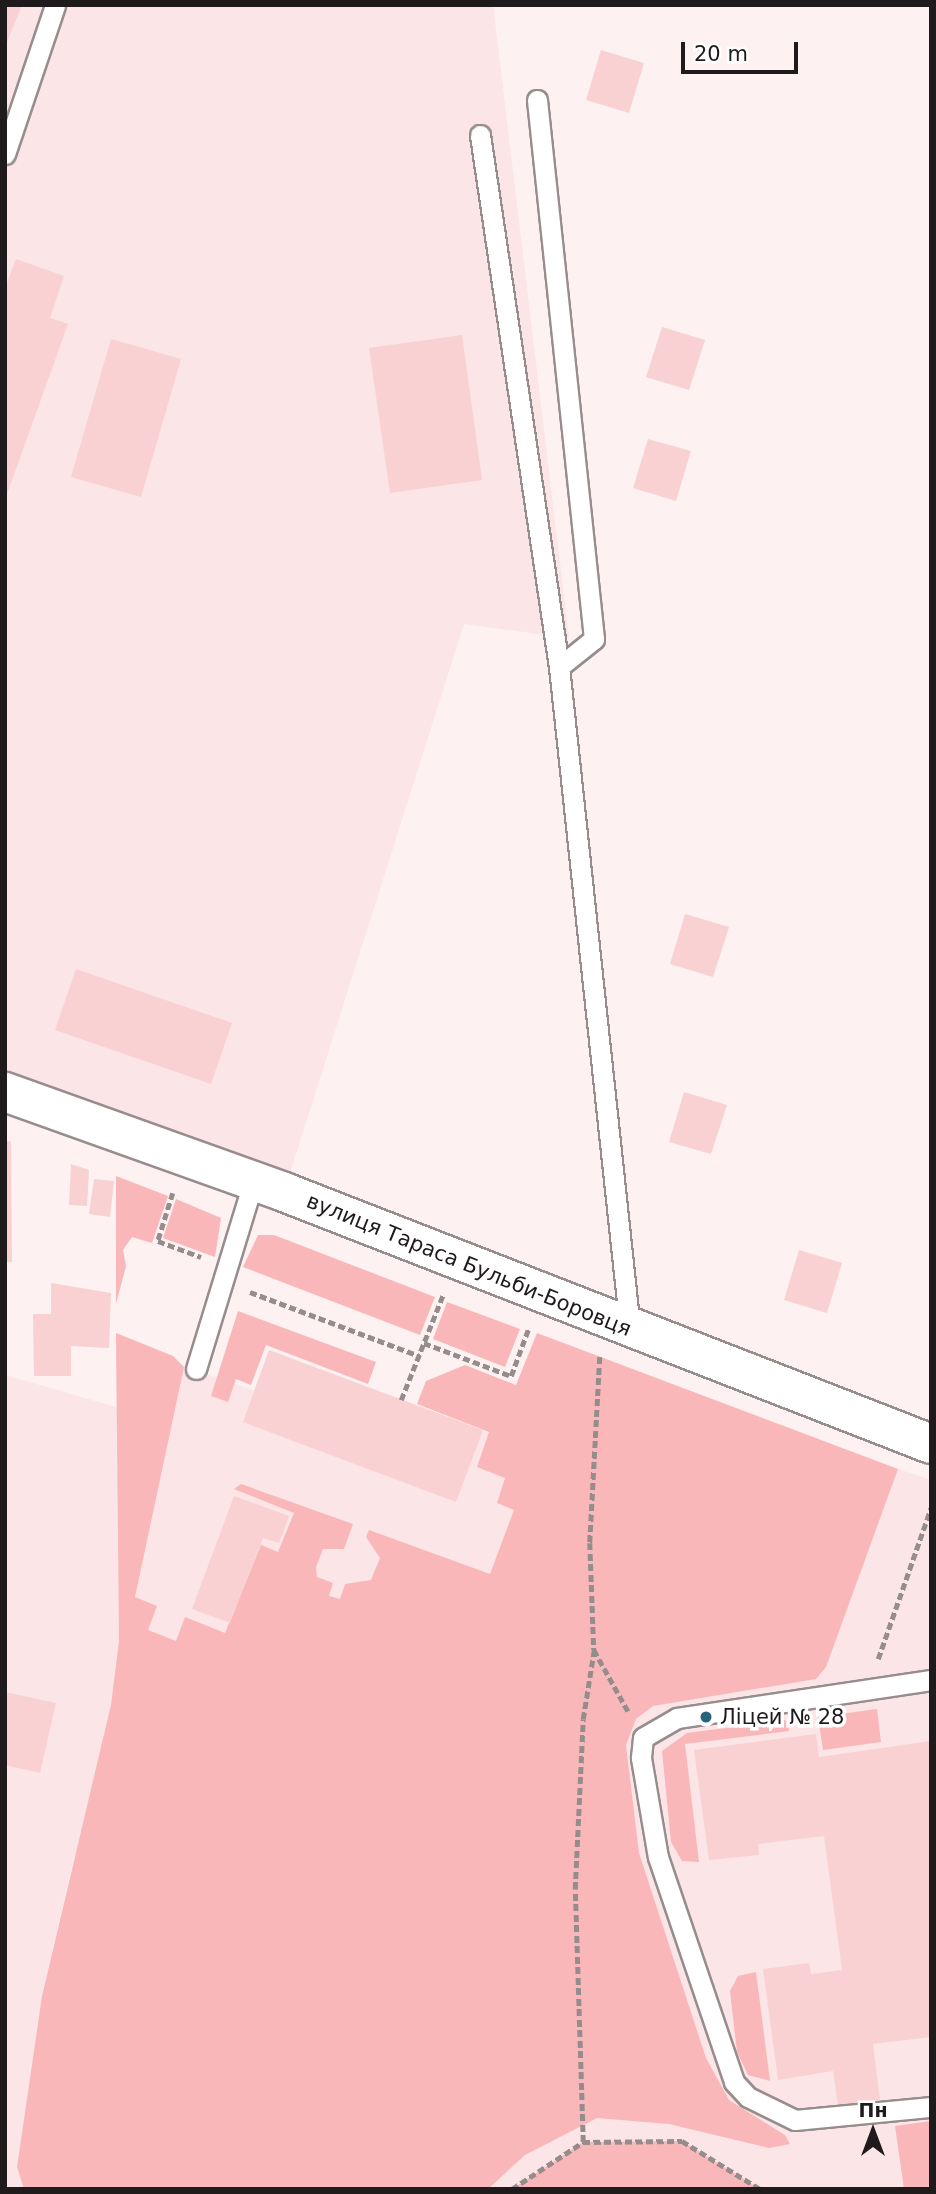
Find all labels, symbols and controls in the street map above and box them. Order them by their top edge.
scale bar [684,28,801,72]
text: 20 m [694,42,748,66]
street label: вулиця Тараса Бульби-Боровця [303,1188,635,1342]
place label: Ліцей № 28 [720,1704,844,1730]
marker: Ліцей № 28 [698,1709,714,1725]
north arrow [838,2096,908,2166]
text: Пн [858,2099,888,2121]

